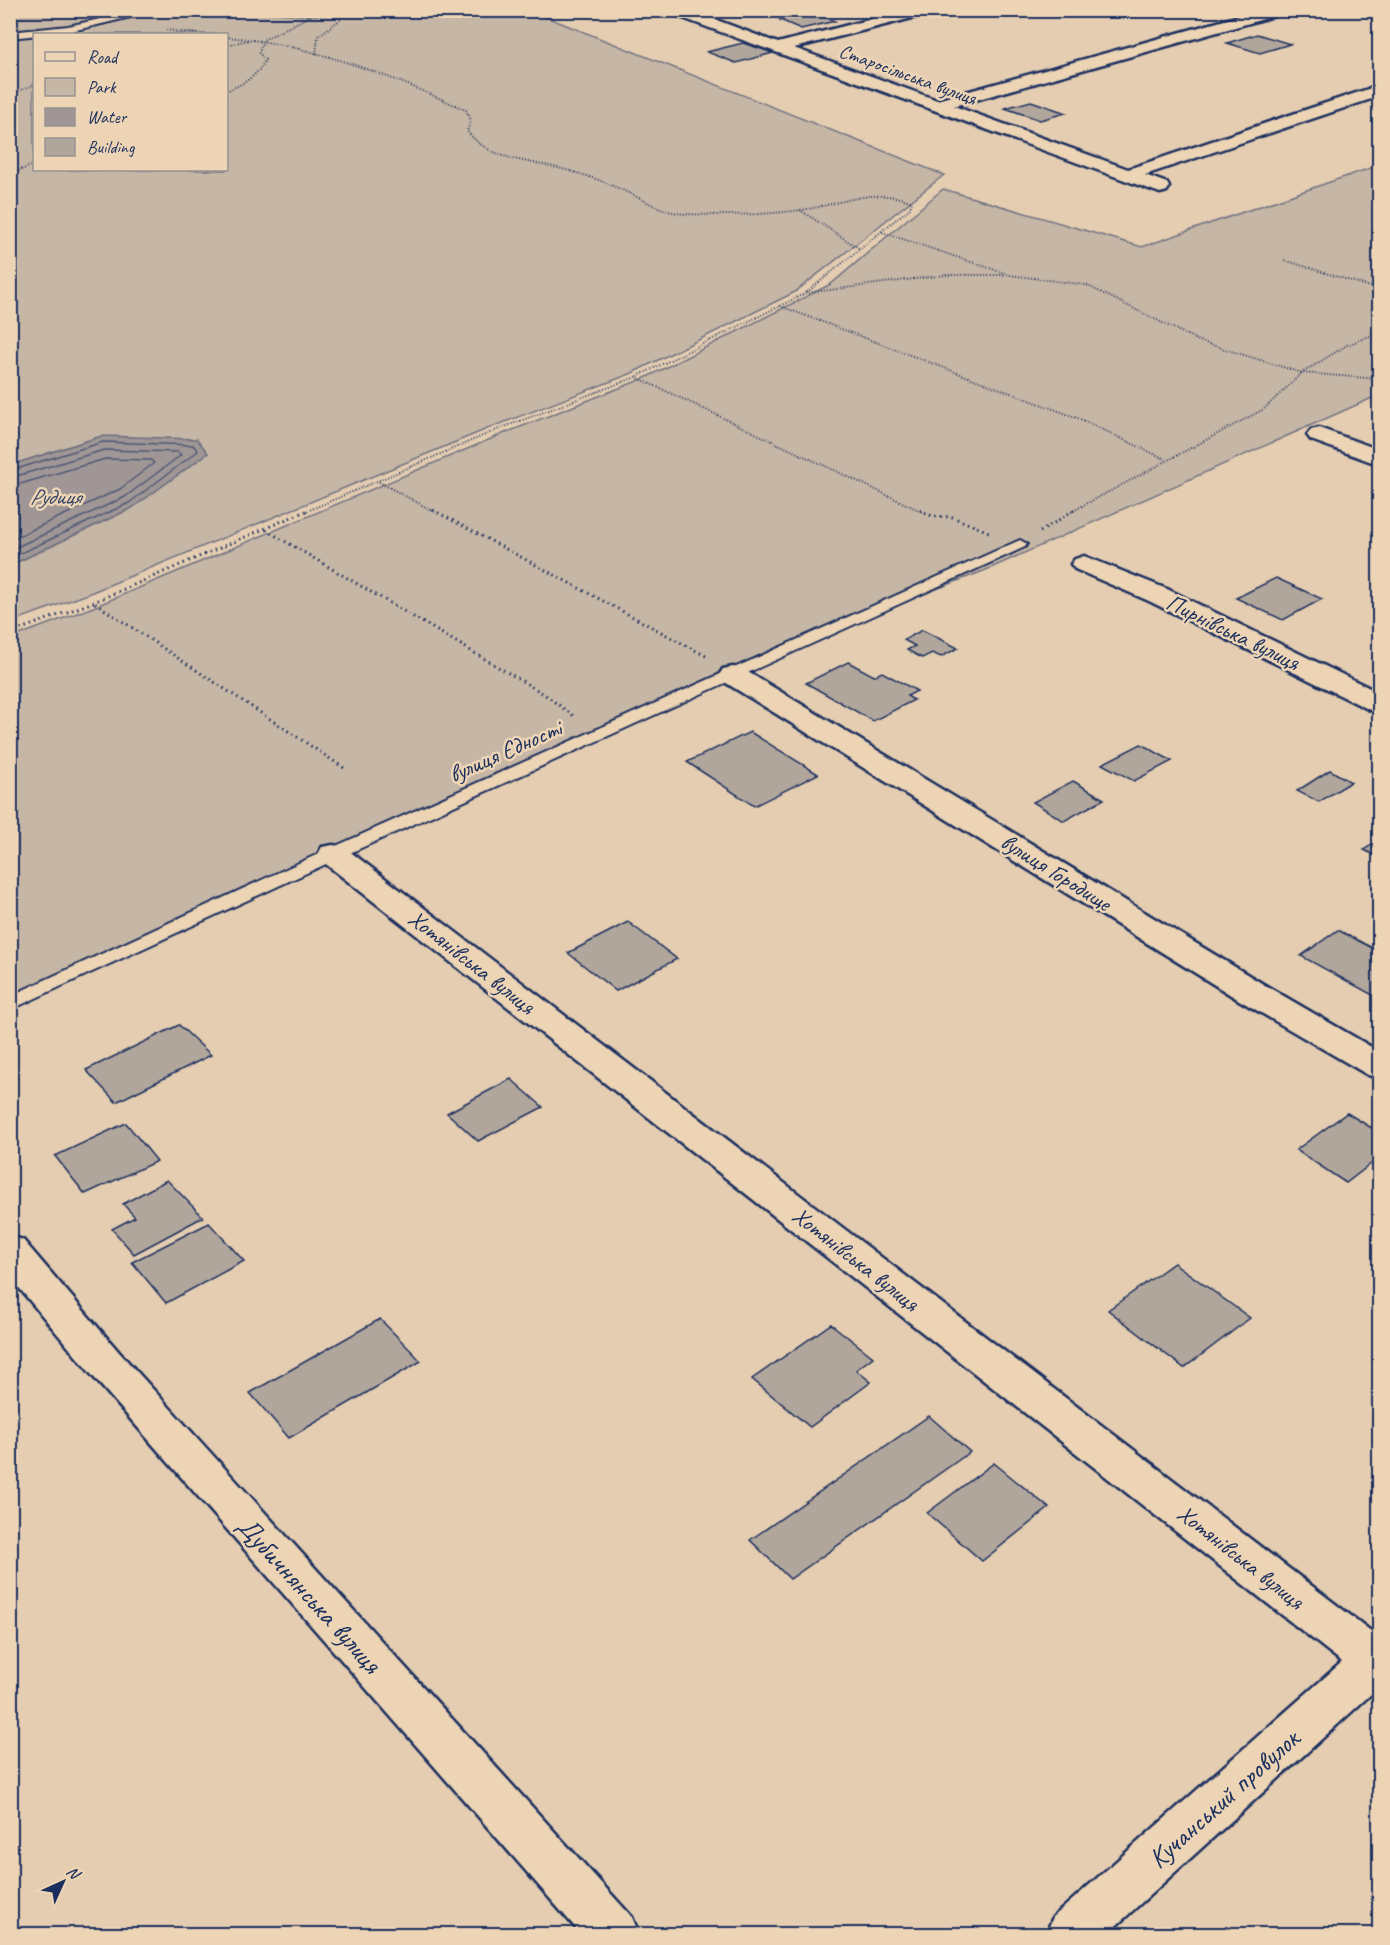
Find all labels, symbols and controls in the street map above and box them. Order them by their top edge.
legend [33,33,228,171]
street label: Старосільська вулиця [836,38,981,111]
text: Road [87,46,120,68]
text: Park [87,76,117,98]
text: Water [87,106,128,128]
text: Building [87,136,136,158]
water label: Рудиця [30,483,84,511]
street label: Пирнівська вулиця [1161,587,1306,678]
street label: вулиця Єдності [444,712,568,789]
street label: вулиця Городище [995,826,1119,919]
street label: Хотянівська вулиця [403,903,542,1022]
street label: Хотянівська вулиця [787,1200,926,1319]
street label: Хотянівська вулиця [1172,1498,1311,1617]
street label: Дубичнянська вулиця [230,1508,390,1681]
street label: Кучанський провулок [1140,1719,1308,1876]
north arrow [33,1852,93,1912]
text: N [62,1862,86,1885]

